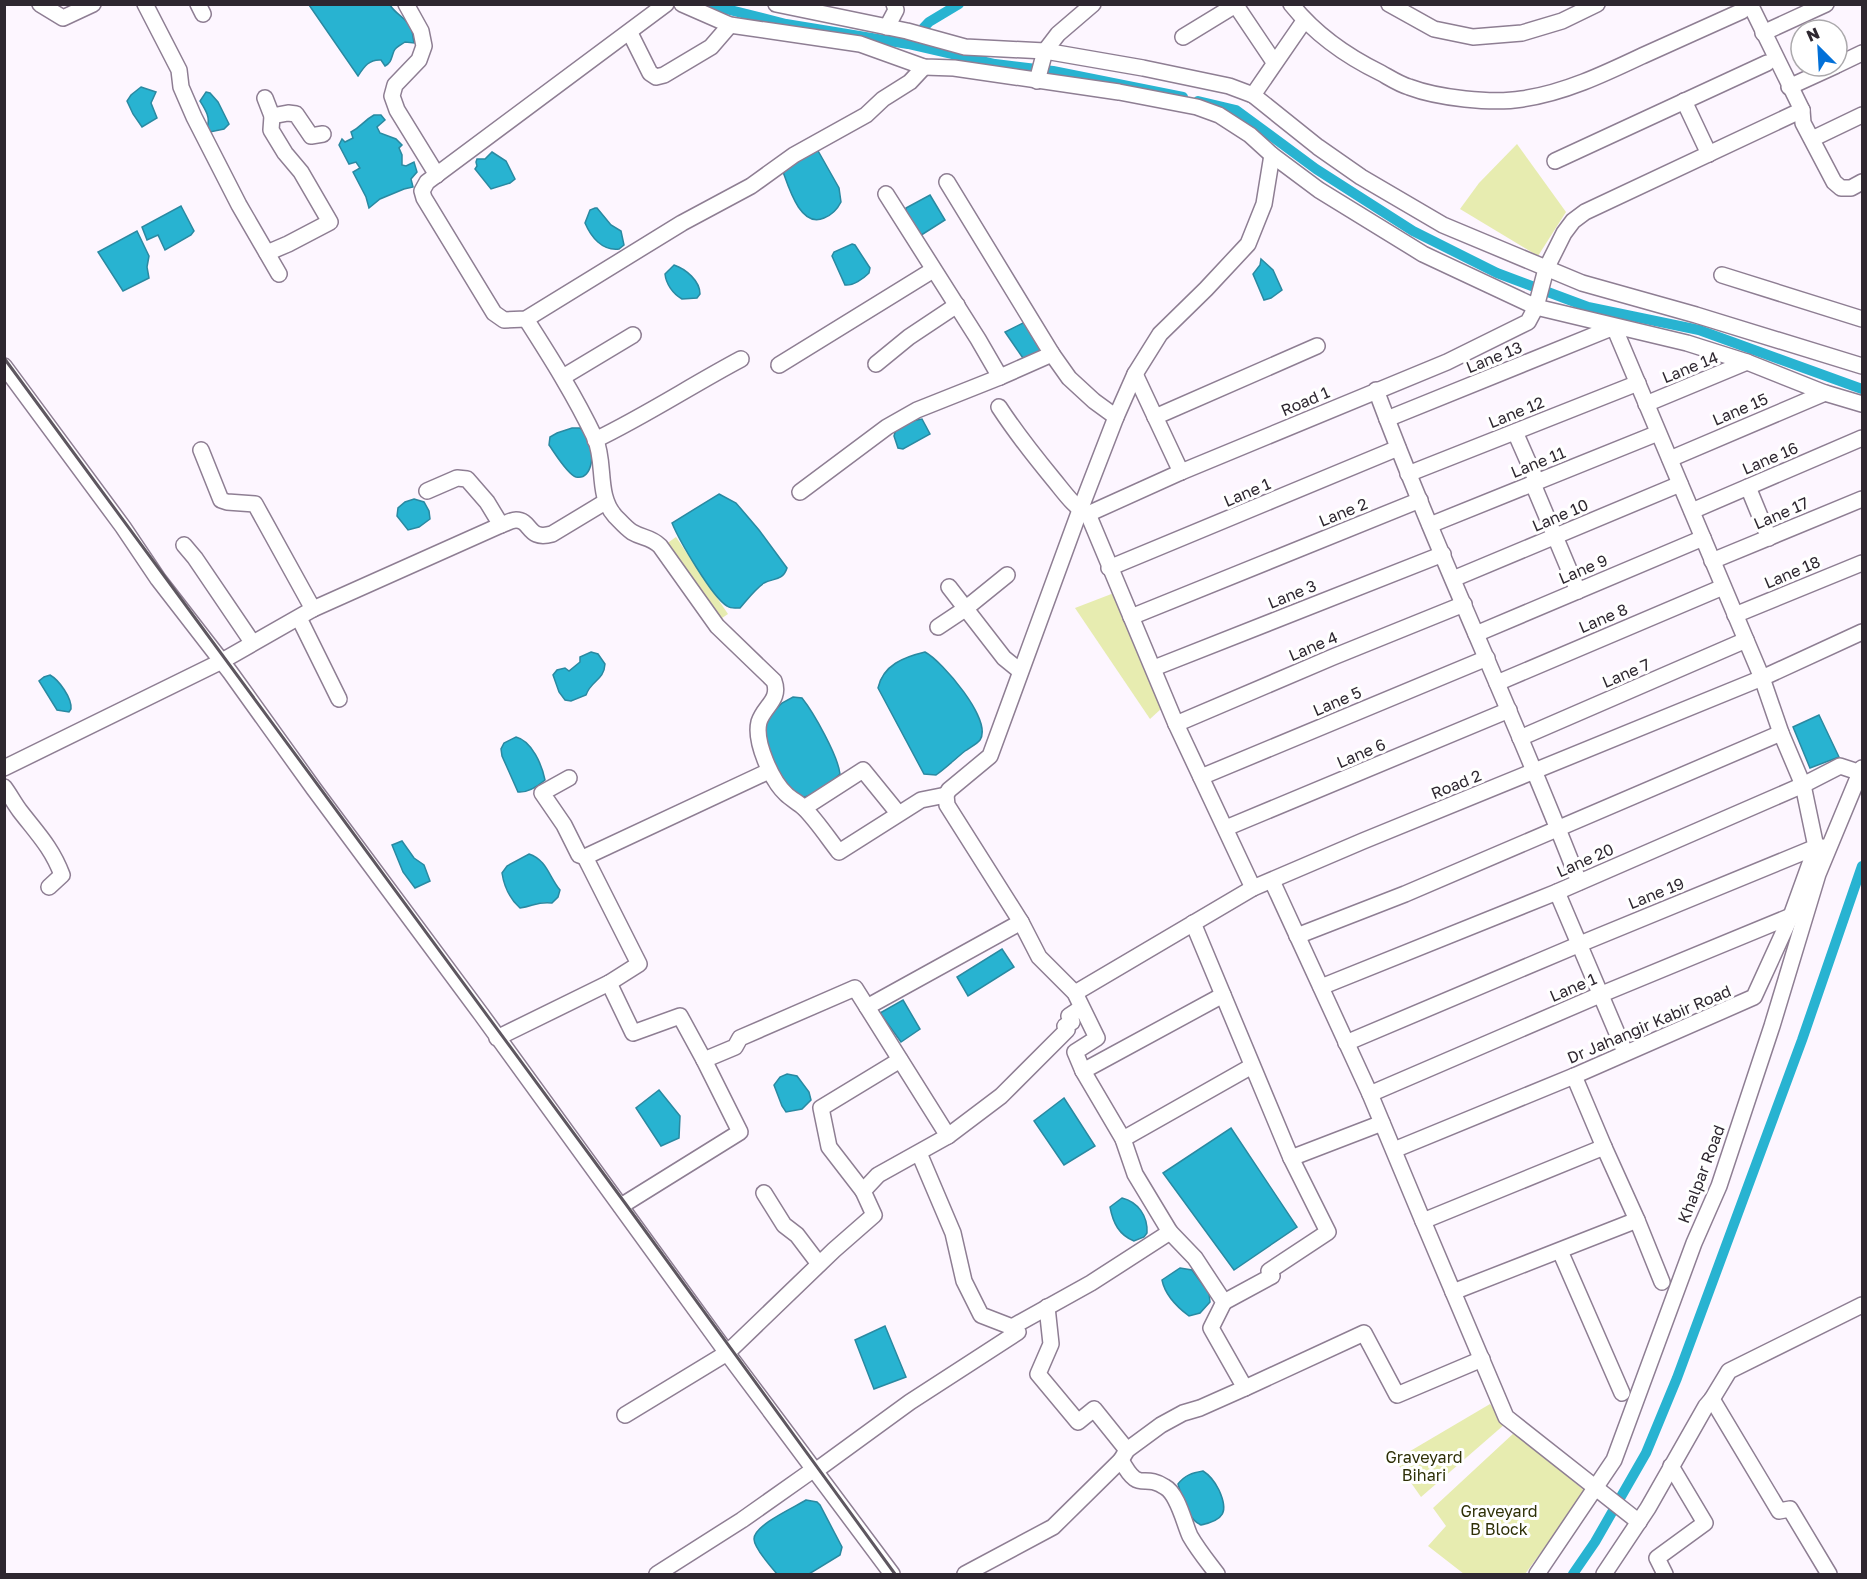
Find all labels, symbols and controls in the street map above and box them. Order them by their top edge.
north arrow [1789,18,1849,78]
text: N [1803,23,1823,46]
street label: Lane 13 [1463,337,1525,377]
street label: Lane 14 [1659,347,1721,387]
street label: Road 1 [1278,382,1333,420]
street label: Lane 15 [1709,388,1771,430]
street label: Lane 12 [1485,392,1547,432]
street label: Lane 16 [1739,437,1801,479]
street label: Lane 11 [1508,442,1568,482]
street label: Lane 1 [1220,473,1274,511]
street label: Lane 2 [1316,493,1370,531]
street label: Lane 17 [1751,493,1811,533]
street label: Lane 10 [1529,494,1591,536]
street label: Lane 9 [1556,550,1610,588]
street label: Lane 18 [1761,551,1823,593]
street label: Lane 3 [1265,575,1319,613]
street label: Lane 8 [1576,599,1630,637]
street label: Lane 4 [1286,627,1340,665]
street label: Lane 7 [1599,654,1653,692]
street label: Lane 5 [1310,682,1364,720]
street label: Lane 6 [1334,734,1388,772]
street label: Road 2 [1428,765,1484,803]
street label: Lane 20 [1553,839,1617,881]
street label: Lane 19 [1625,873,1687,913]
street label: Lane 1 [1546,968,1600,1006]
street label: Dr Jahangir Kabir Road [1564,980,1734,1068]
street label: Khalpar Road [1673,1122,1729,1226]
park label: Graveyard Bihari [1385,1447,1463,1485]
park label: Graveyard B Block [1460,1501,1538,1539]

